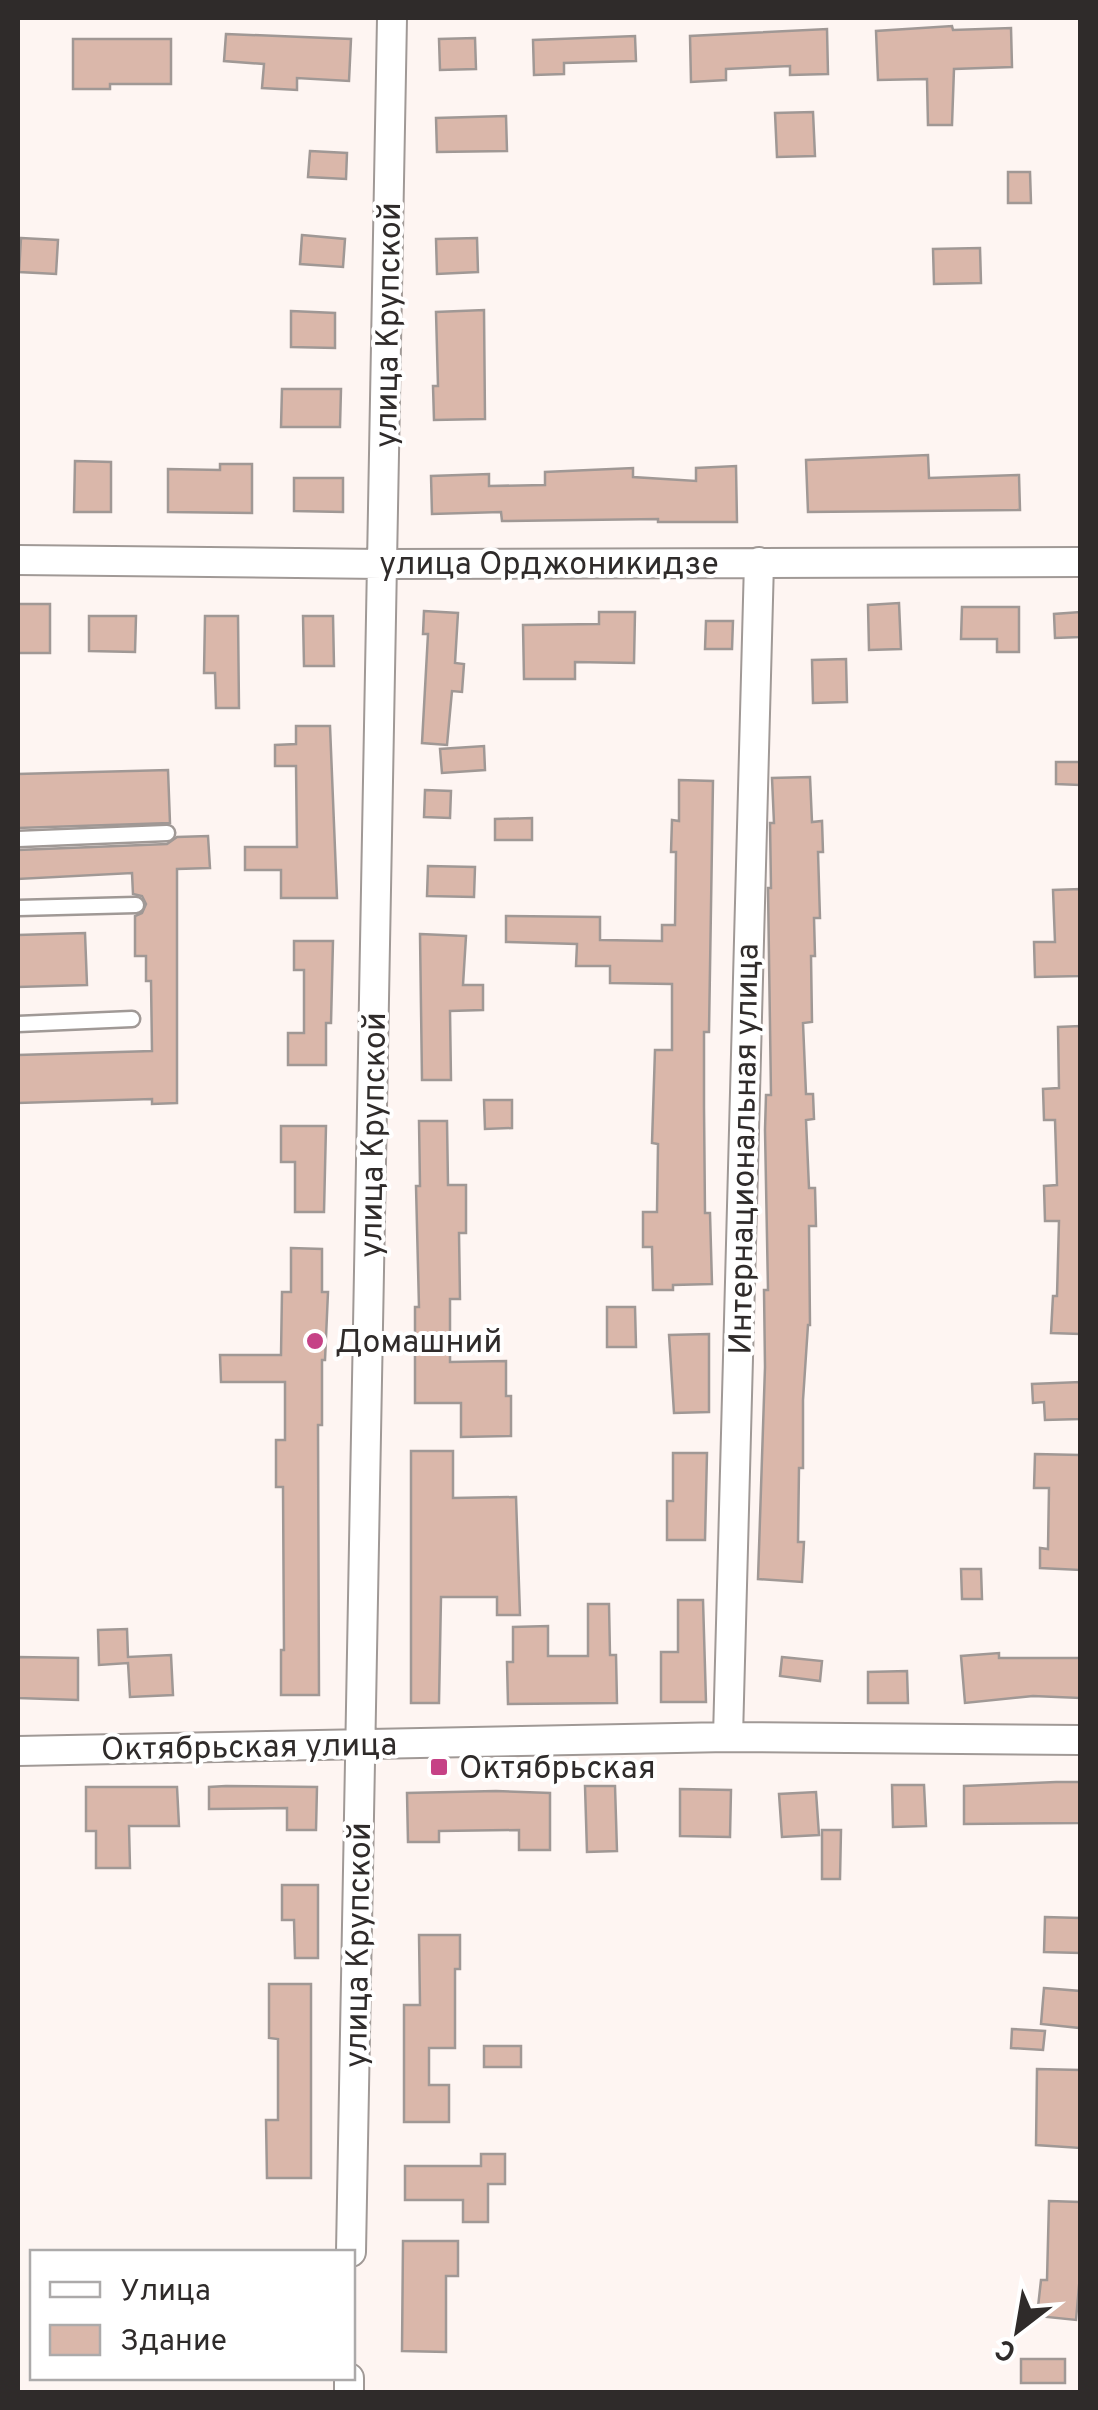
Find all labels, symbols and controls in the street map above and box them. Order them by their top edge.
street label: улица Крупской [368,202,412,448]
street label: улица Орджоникидзе [379,546,719,586]
street label: Интернациональная улица [722,943,770,1355]
street label: улица Крупской [353,1012,397,1258]
place label: Домашний [335,1324,502,1364]
marker: Домашний [304,1330,326,1352]
street label: Октябрьская улица [101,1726,398,1772]
place label: Октябрьская [459,1750,656,1790]
marker: Октябрьская [428,1756,450,1778]
street label: улица Крупской [338,1822,382,2068]
legend [30,2250,355,2380]
text: Улица [120,2274,211,2311]
north arrow [968,2280,1068,2380]
text: Здание [120,2324,227,2361]
text: С [990,2329,1024,2369]

